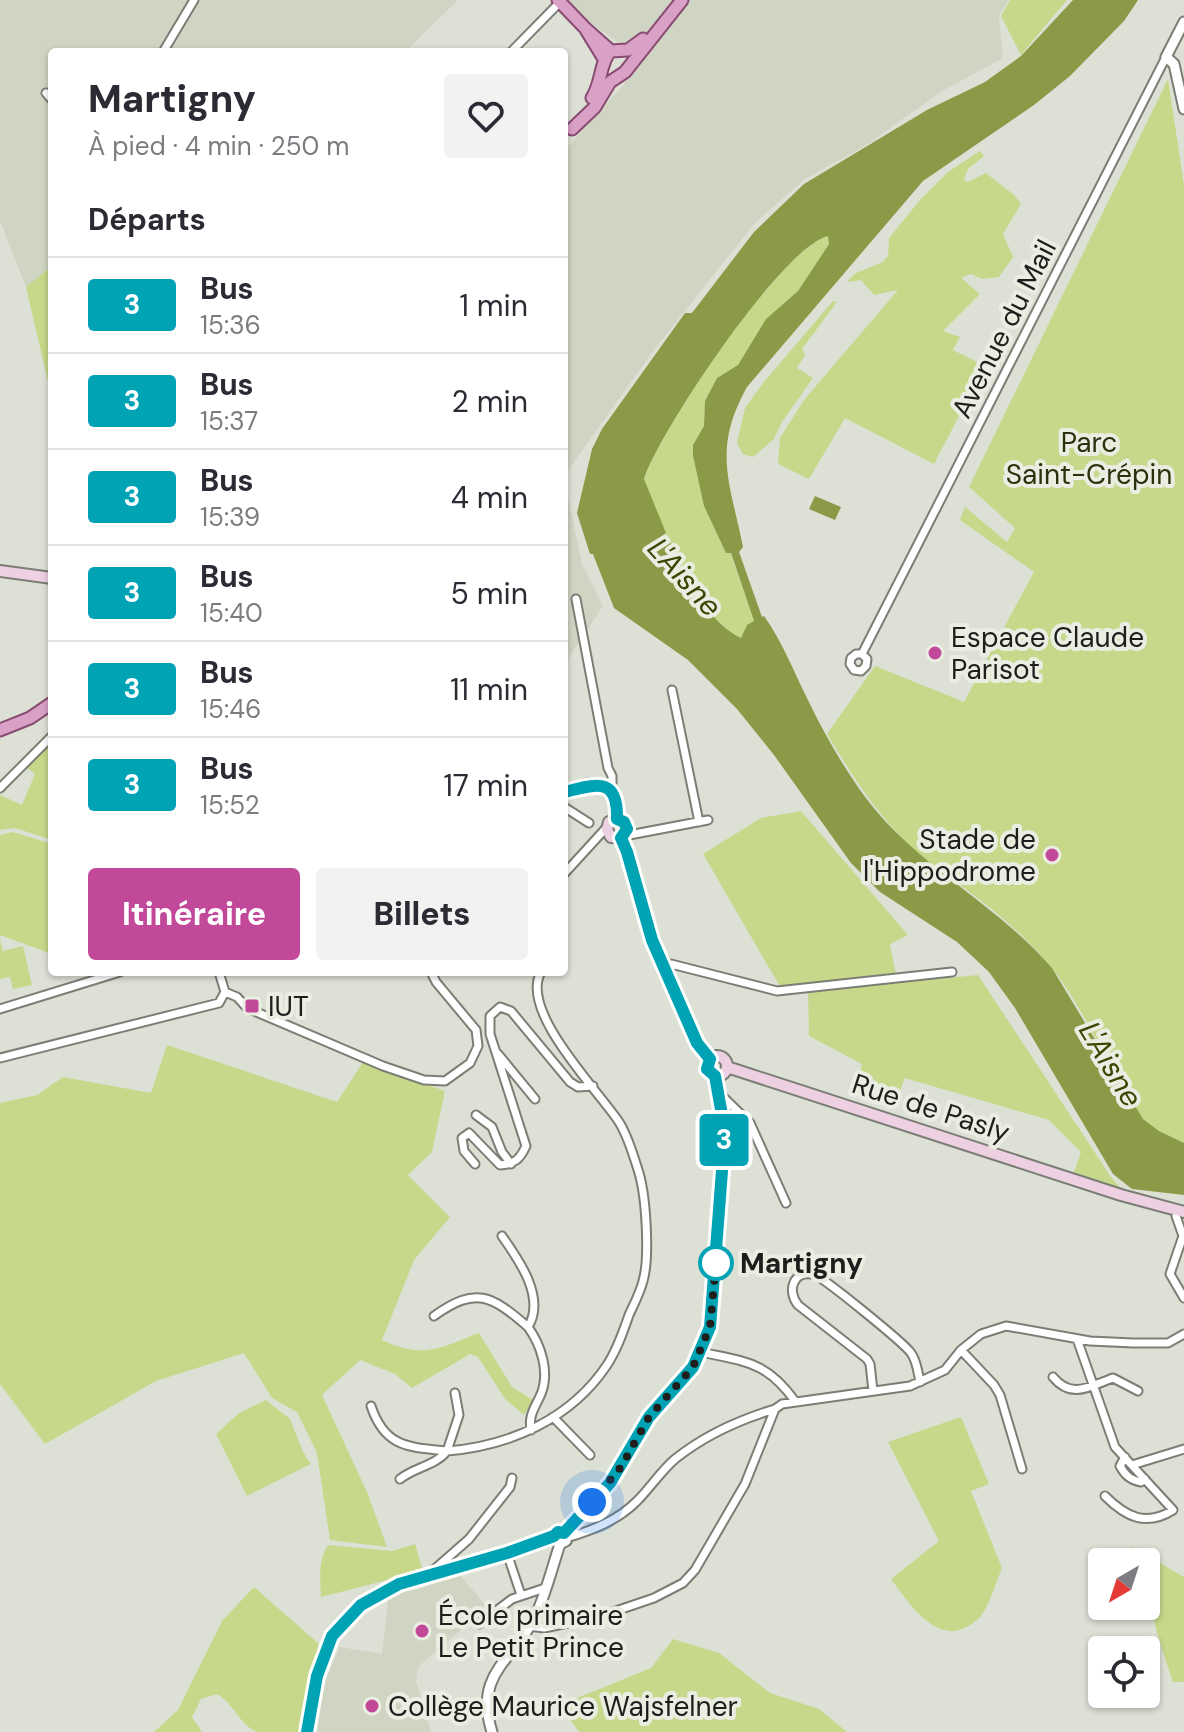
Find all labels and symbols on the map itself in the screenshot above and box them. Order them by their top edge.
street label: Avenue du Mail [943,234,1065,424]
park label: Parc Saint-Crépin [1006,424,1172,493]
water label: L'Aisne [639,529,731,625]
place label: Espace Claude Parisot [951,619,1144,688]
marker: Espace Claude Parisot [926,644,944,662]
place label: Stade de l'Hippodrome [863,821,1036,890]
marker: Stade de l'Hippodrome [1043,846,1061,864]
place label: IUT [268,988,309,1025]
marker: IUT [243,997,261,1015]
water label: L'Aisne [1070,1014,1152,1114]
street label: Rue de Pasly [847,1065,1015,1151]
line badge: 3 [698,1114,750,1166]
place label: Martigny [740,1245,863,1282]
marker: Martigny [699,1246,733,1280]
your location [572,1482,612,1522]
north arrow [1088,1548,1160,1620]
place label: École primaire Le Petit Prince [438,1597,624,1666]
marker: École primaire Le Petit Prince [413,1622,431,1640]
place label: Collège Maurice Wajsfelner [388,1688,738,1725]
marker: Collège Maurice Wajsfelner [363,1697,381,1715]

